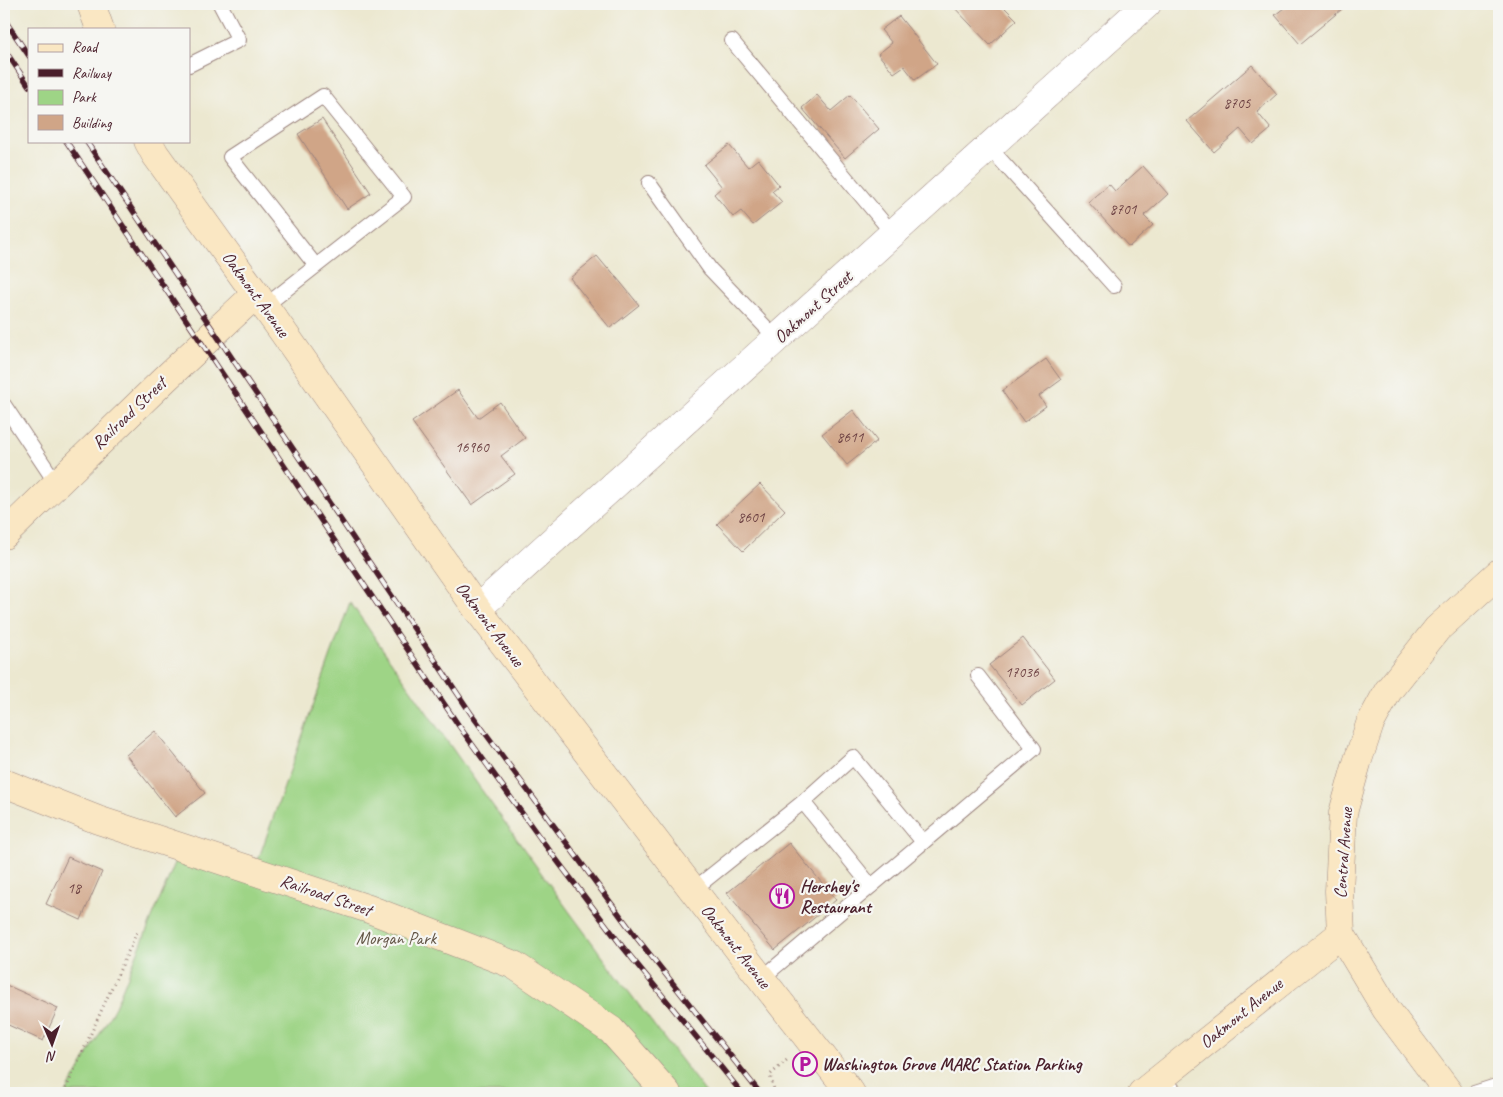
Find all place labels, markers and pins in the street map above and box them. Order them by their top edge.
place label: Hershey's Restaurant [800,875,873,918]
restaurant icon: Hershey's Restaurant [769,883,795,909]
parking icon: Washington Grove MARC Station Parking [792,1051,818,1077]
place label: Washington Grove MARC Station Parking [822,1053,1083,1075]

